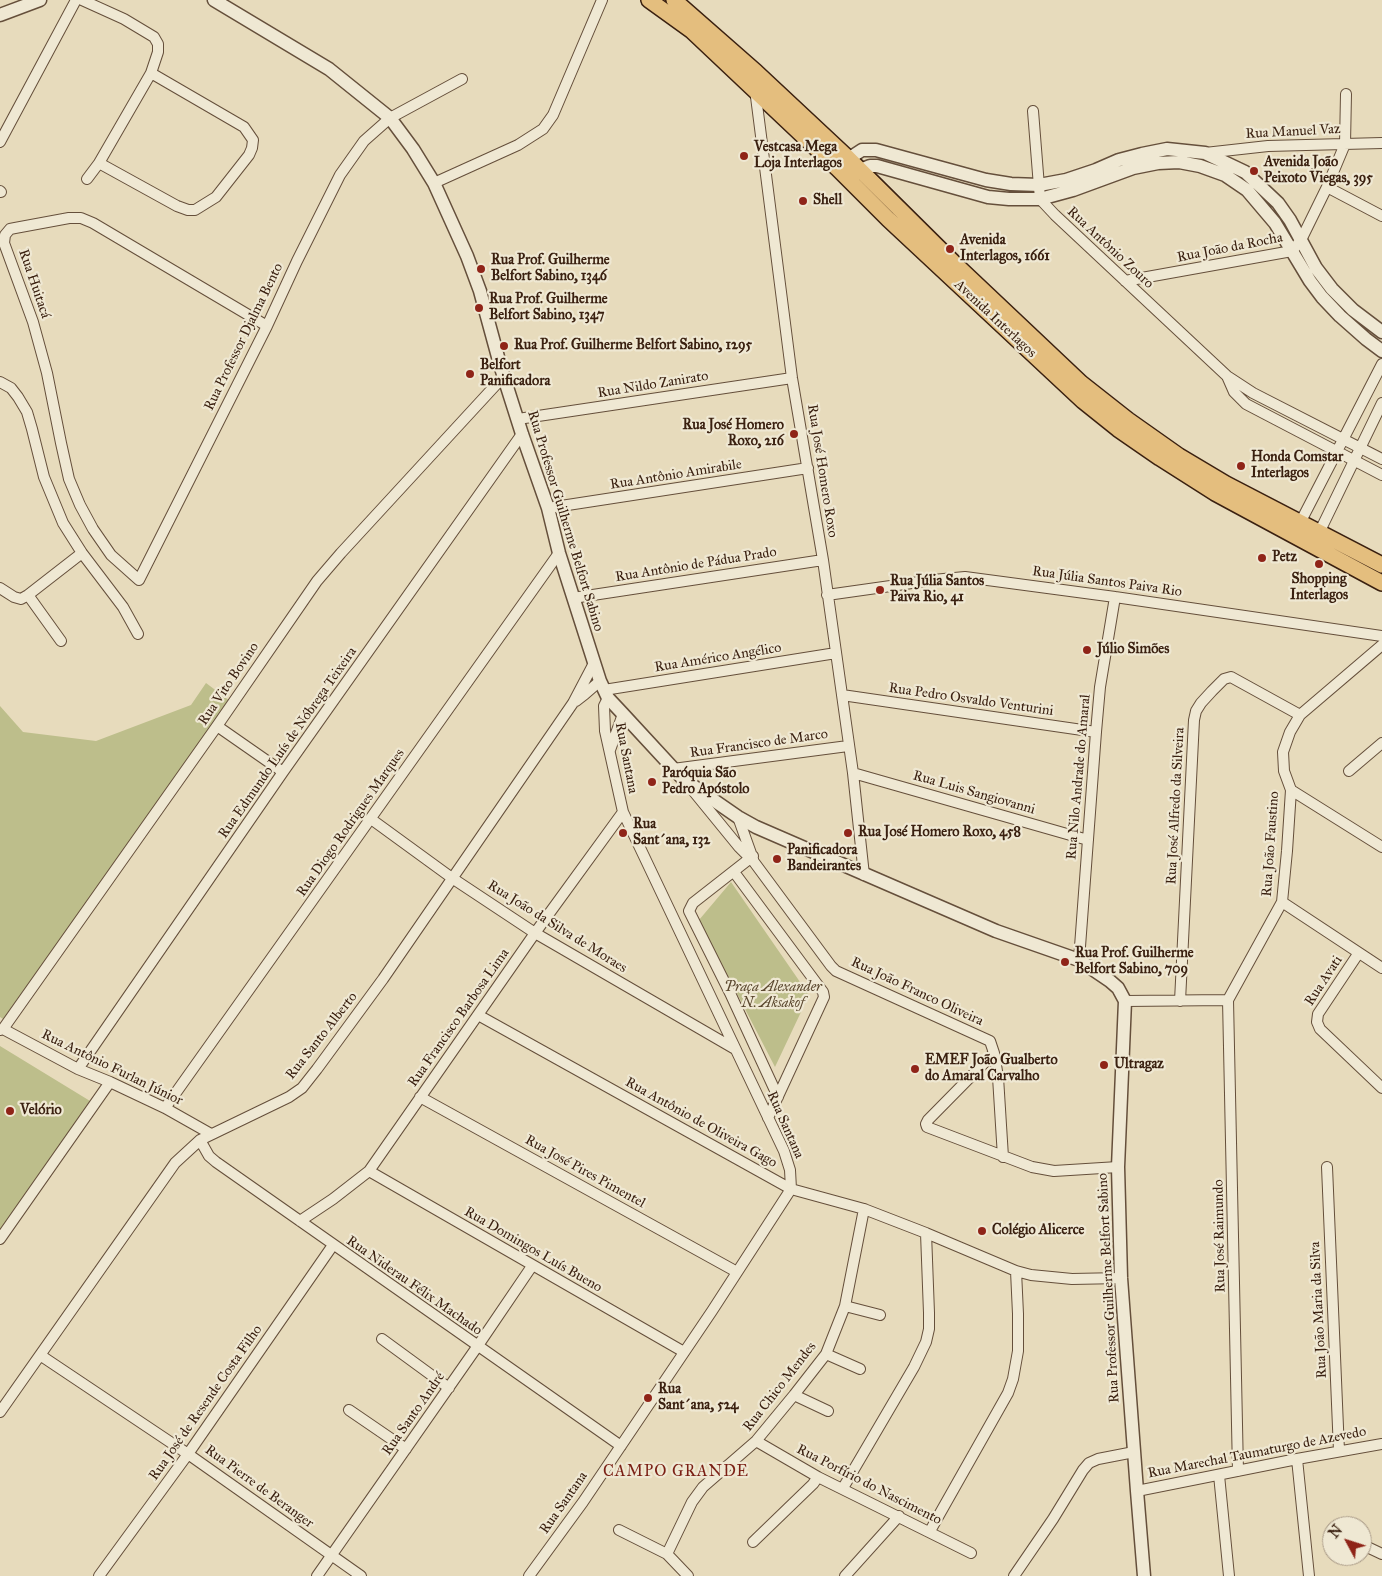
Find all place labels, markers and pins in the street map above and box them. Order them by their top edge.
place label: Vestcasa Mega Loja Interlagos [754,140,842,172]
marker: Vestcasa Mega Loja Interlagos [738,150,750,162]
place label: Avenida João Peixoto Viegas, 395 [1264,155,1373,188]
marker: Avenida João Peixoto Viegas, 395 [1248,165,1260,177]
place label: Shell [813,193,842,209]
marker: Shell [797,195,809,207]
place label: Avenida Interlagos, 1661 [960,233,1050,266]
marker: Avenida Interlagos, 1661 [944,243,956,255]
place label: Rua Prof. Guilherme Belfort Sabino, 1346 [491,253,610,286]
marker: Rua Prof. Guilherme Belfort Sabino, 1346 [475,263,487,275]
place label: Rua Prof. Guilherme Belfort Sabino, 1347 [489,292,608,324]
marker: Rua Prof. Guilherme Belfort Sabino, 1347 [473,302,485,314]
place label: Rua Prof. Guilherme Belfort Sabino, 1295 [514,338,752,354]
marker: Rua Prof. Guilherme Belfort Sabino, 1295 [498,340,510,352]
place label: Belfort Panificadora [480,358,550,391]
marker: Belfort Panificadora [464,368,476,380]
place label: Rua José Homero Roxo, 216 [682,418,784,451]
marker: Rua José Homero Roxo, 216 [788,428,800,440]
place label: Honda Comstar Interlagos [1251,450,1343,482]
marker: Honda Comstar Interlagos [1235,460,1247,472]
place label: Petz [1272,550,1297,566]
marker: Petz [1256,552,1268,564]
marker: Shopping Interlagos [1313,558,1325,570]
place label: Shopping Interlagos [1290,572,1348,604]
place label: Rua Júlia Santos Paiva Rio, 41 [890,574,984,606]
marker: Rua Júlia Santos Paiva Rio, 41 [874,584,886,596]
place label: Júlio Simões [1097,642,1169,658]
marker: Júlio Simões [1081,644,1093,656]
place label: Paróquia São Pedro Apóstolo [662,766,750,799]
marker: Paróquia São Pedro Apóstolo [646,776,658,788]
place label: Rua Sant´ana, 132 [633,817,710,850]
place label: Rua José Homero Roxo, 458 [858,825,1021,841]
marker: Rua Sant´ana, 132 [617,827,629,839]
marker: Rua José Homero Roxo, 458 [842,827,854,839]
place label: Panificadora Bandeirantes [787,843,861,876]
marker: Panificadora Bandeirantes [771,853,783,865]
place label: Rua Prof. Guilherme Belfort Sabino, 709 [1075,946,1194,979]
marker: Rua Prof. Guilherme Belfort Sabino, 709 [1059,956,1071,968]
place label: EMEF João Gualberto do Amaral Carvalho [925,1053,1058,1086]
place label: Ultragaz [1114,1057,1164,1073]
marker: Ultragaz [1098,1059,1110,1071]
marker: EMEF João Gualberto do Amaral Carvalho [909,1063,921,1075]
place label: Velório [20,1103,62,1119]
marker: Velório [4,1105,16,1117]
place label: Colégio Alicerce [992,1223,1084,1239]
marker: Colégio Alicerce [976,1225,988,1237]
place label: Rua Sant´ana, 524 [658,1382,738,1414]
marker: Rua Sant´ana, 524 [642,1392,654,1404]

